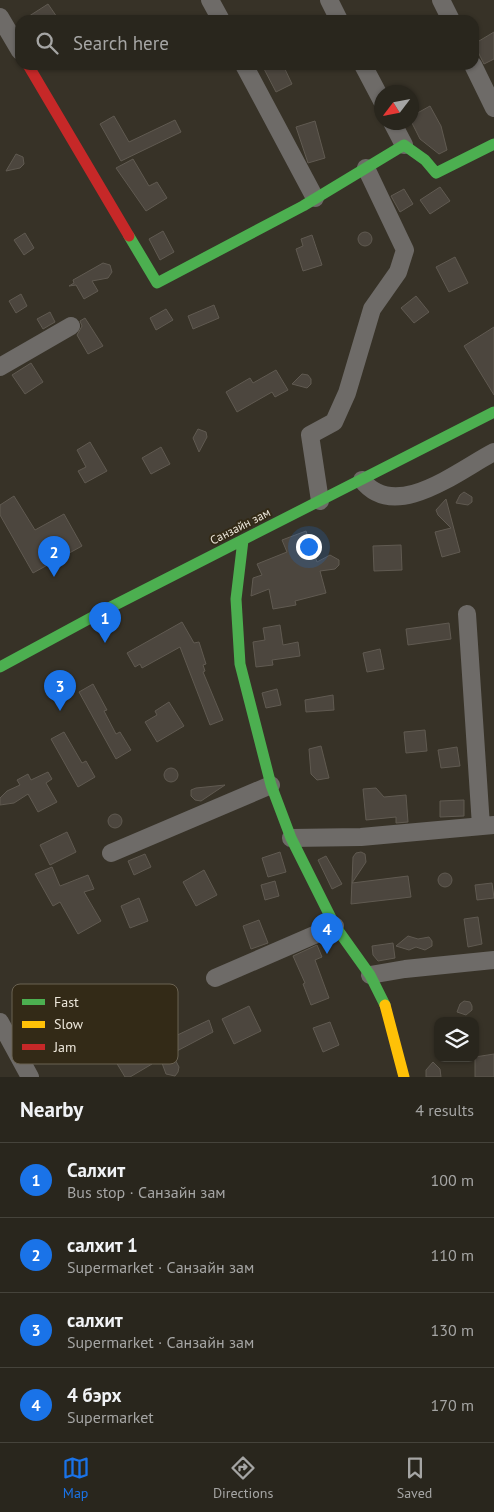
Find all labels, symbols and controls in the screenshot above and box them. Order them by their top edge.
search box [15,15,479,70]
icon: search [33,29,61,57]
text: Search here [73,31,169,55]
north arrow [374,85,419,130]
street label: Санзайн зам [207,504,273,548]
your location [296,534,322,560]
pin: 2 [38,536,70,577]
pin: 1 [89,602,121,643]
pin: 3 [44,670,76,711]
pin: 4 [311,913,343,954]
legend [12,984,178,1064]
text: Fast [54,993,79,1011]
text: Slow [54,1015,84,1033]
map controls [434,1017,479,1062]
button: layers [434,1017,479,1062]
text: Jam [53,1038,76,1056]
text: Nearby [20,1096,83,1123]
text: 4 results [415,1100,474,1120]
text: Салхит [67,1158,125,1182]
text: 1 [31,1170,41,1190]
text: 100 m [431,1170,474,1190]
text: Bus stop · Санзайн зам [67,1182,226,1202]
text: салхит 1 [67,1233,138,1257]
text: 2 [31,1245,41,1265]
text: 110 m [431,1245,474,1265]
text: Supermarket · Санзайн зам [67,1257,254,1277]
text: салхит [67,1308,123,1332]
text: 3 [31,1320,41,1340]
text: 130 m [431,1320,474,1340]
text: Supermarket · Санзайн зам [67,1332,254,1352]
text: 4 бэрх [67,1383,122,1407]
text: 4 [31,1395,41,1415]
text: 170 m [431,1395,474,1415]
text: Supermarket [67,1407,154,1427]
tab: Map [62,1454,90,1502]
tab: Directions [213,1454,273,1502]
tab: Saved [397,1454,432,1502]

